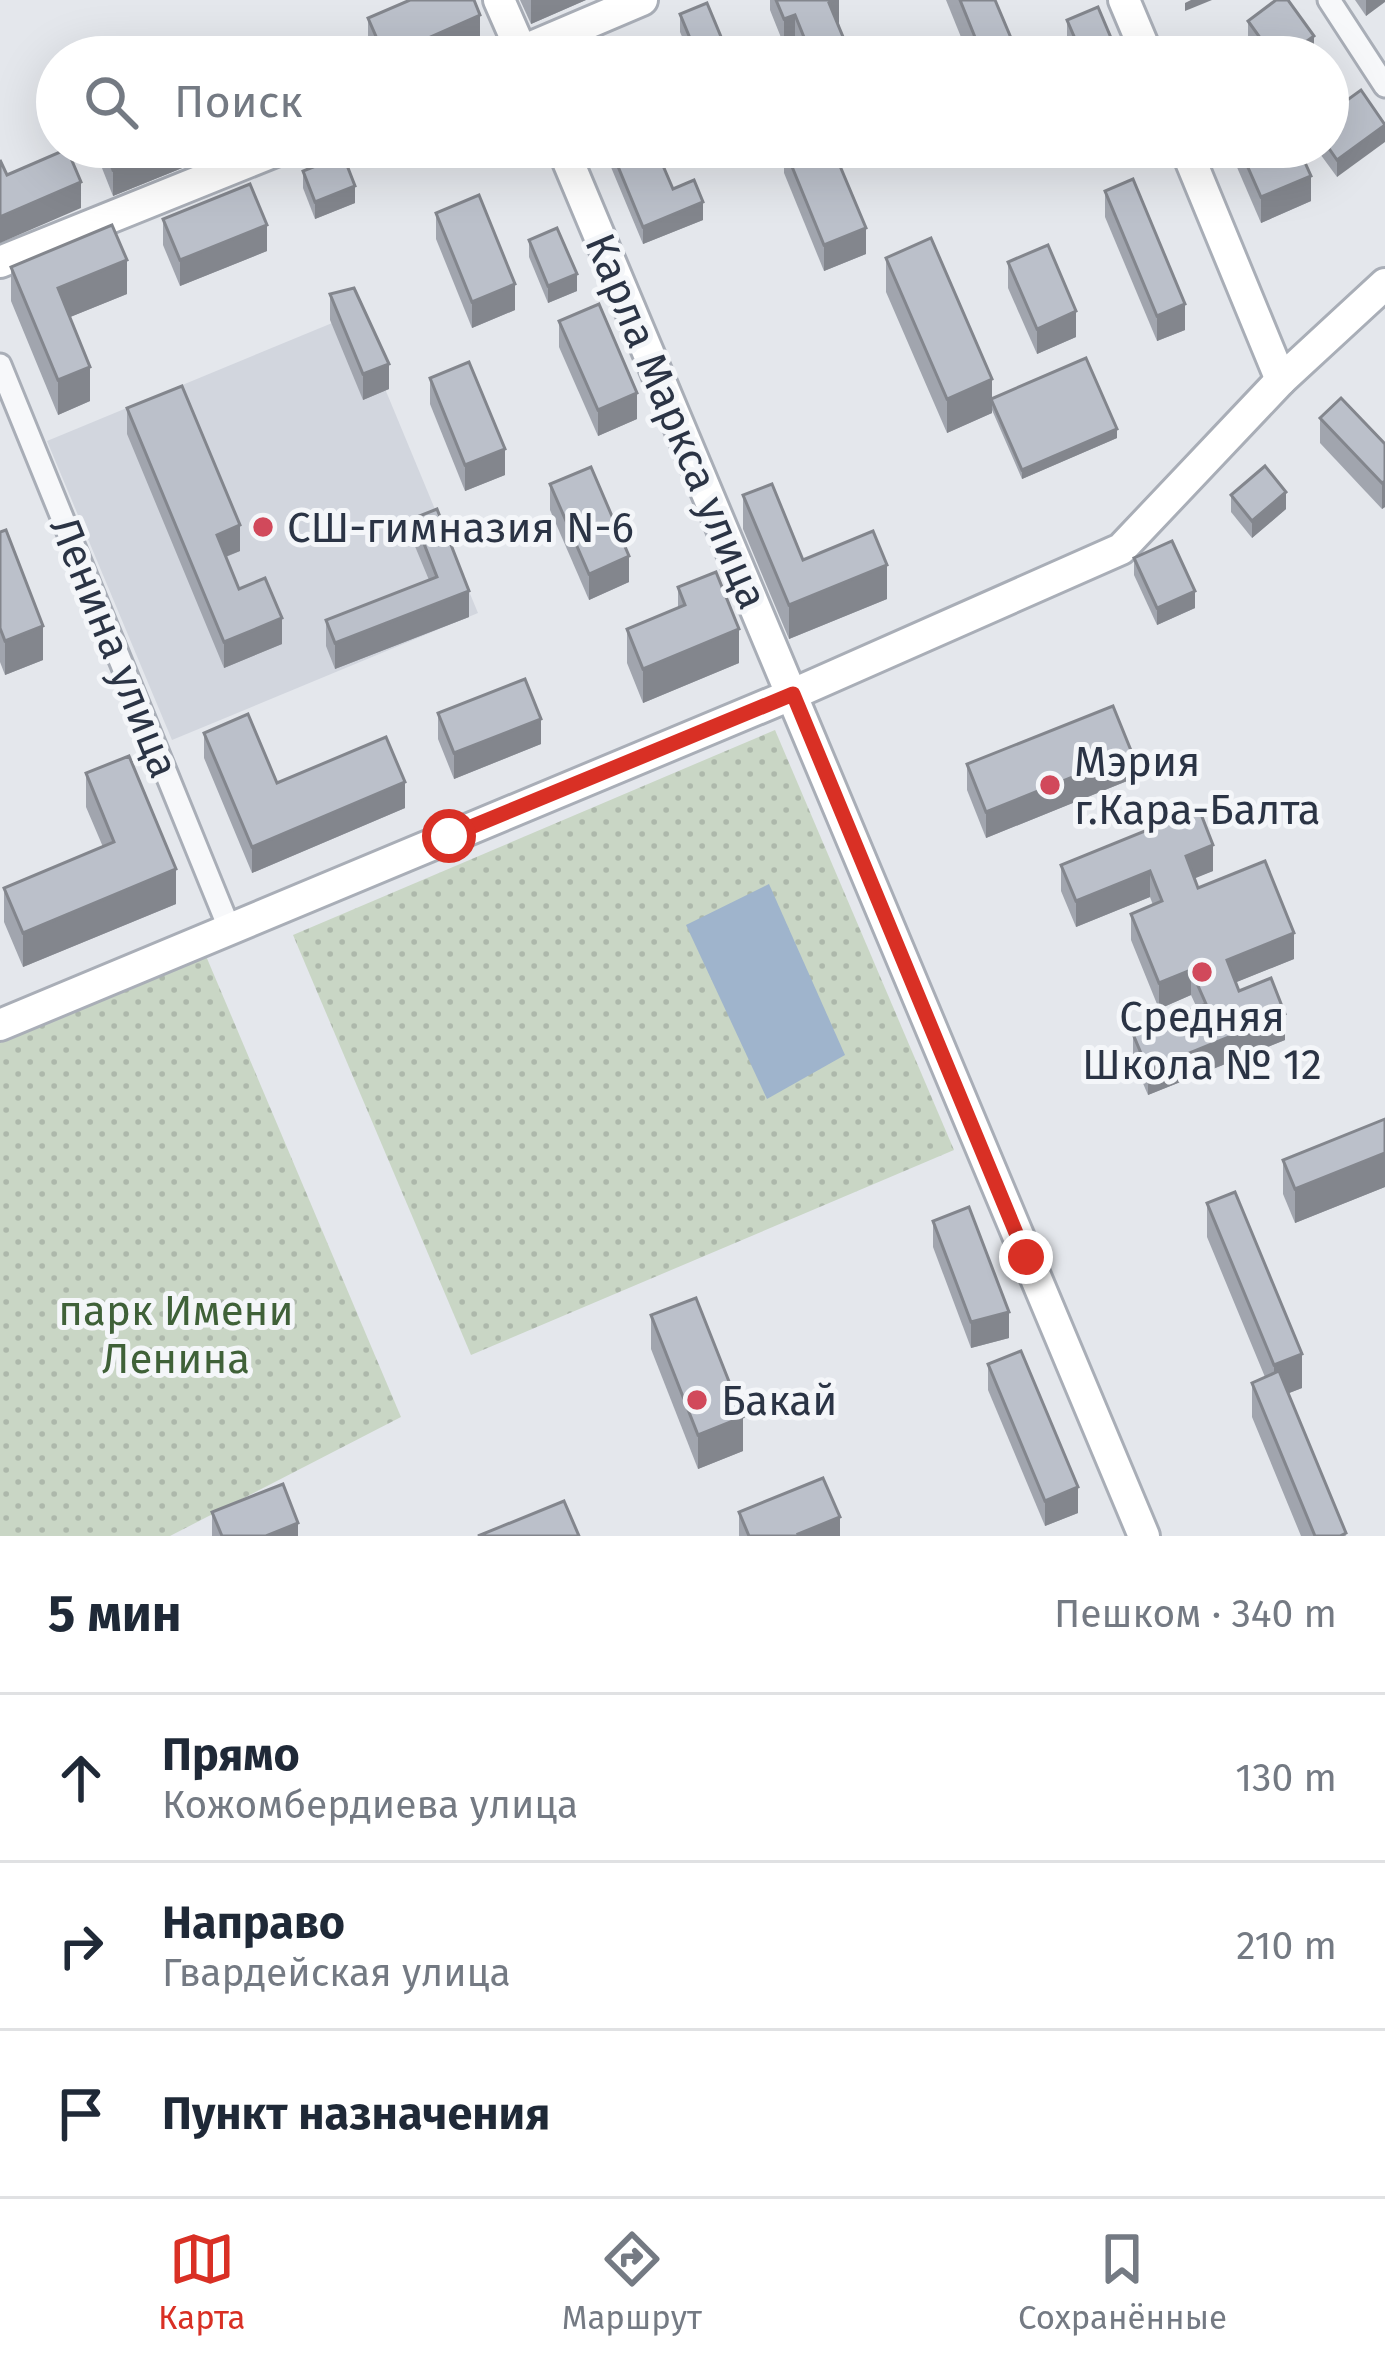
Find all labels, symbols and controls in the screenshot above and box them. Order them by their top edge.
search box [36,36,1349,168]
icon: search [78,69,144,135]
text: Поиск [174,75,303,129]
street label: Карла Маркса улица [574,226,778,616]
place label: СШ-гимназия N-6 [287,503,634,553]
street label: Ленина улица [39,510,189,785]
marker: СШ-гимназия N-6 [250,514,276,540]
place label: Мэрия г.Кара-Балта [1074,737,1321,835]
marker: Мэрия г.Кара-Балта [1037,772,1063,798]
route start [422,809,476,863]
marker: Средняя Школа № 12 [1189,959,1215,985]
place label: Средняя Школа № 12 [1082,992,1322,1090]
route end [999,1230,1053,1284]
park label: парк Имени Ленина [58,1286,294,1384]
place label: Бакай [721,1376,837,1426]
marker: Бакай [684,1387,710,1413]
text: 5 мин [48,1583,182,1645]
text: Пешком · 340 m [1054,1591,1337,1637]
text: Прямо [162,1728,300,1782]
icon: ahead [48,1745,114,1811]
text: 130 m [1235,1755,1337,1801]
text: Кожомбердиева улица [162,1782,578,1828]
text: Направо [162,1896,345,1950]
icon: right [48,1913,114,1979]
text: 210 m [1236,1923,1337,1969]
text: Гвардейская улица [162,1950,511,1996]
icon: arrive [48,2081,114,2147]
text: Пункт назначения [162,2087,550,2141]
tab: Карта [158,2226,246,2338]
tab: Маршрут [562,2226,702,2338]
tab: Сохранённые [1018,2226,1227,2338]

